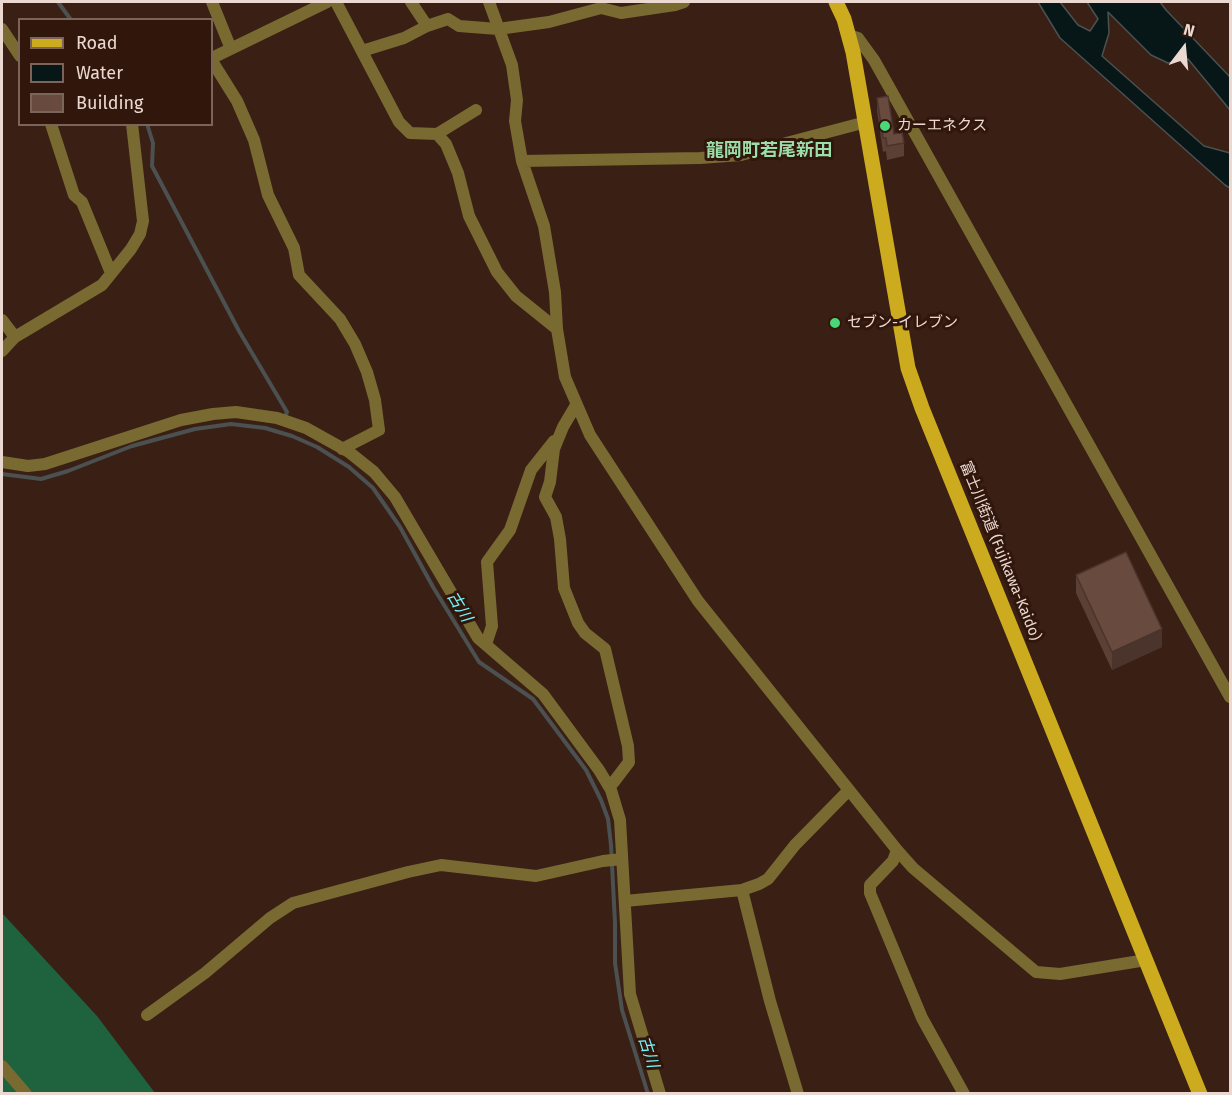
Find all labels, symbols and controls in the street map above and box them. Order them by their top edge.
legend [18,18,213,126]
north arrow [1154,18,1214,78]
text: N [1181,20,1197,41]
text: Road [76,32,118,54]
text: Water [76,62,123,84]
text: Building [76,92,143,114]
place label: カーエネクス [897,117,987,135]
marker: カーエネクス [878,119,892,133]
district label: 龍岡町若尾新田 [706,140,832,162]
place label: セブン-イレブン [847,314,958,332]
marker: セブン-イレブン [828,316,842,330]
street label: 富士川街道 (Fujikawa-Kaido) [956,459,1044,643]
water label: 古川 [443,588,475,626]
water label: 古川 [634,1034,662,1070]

